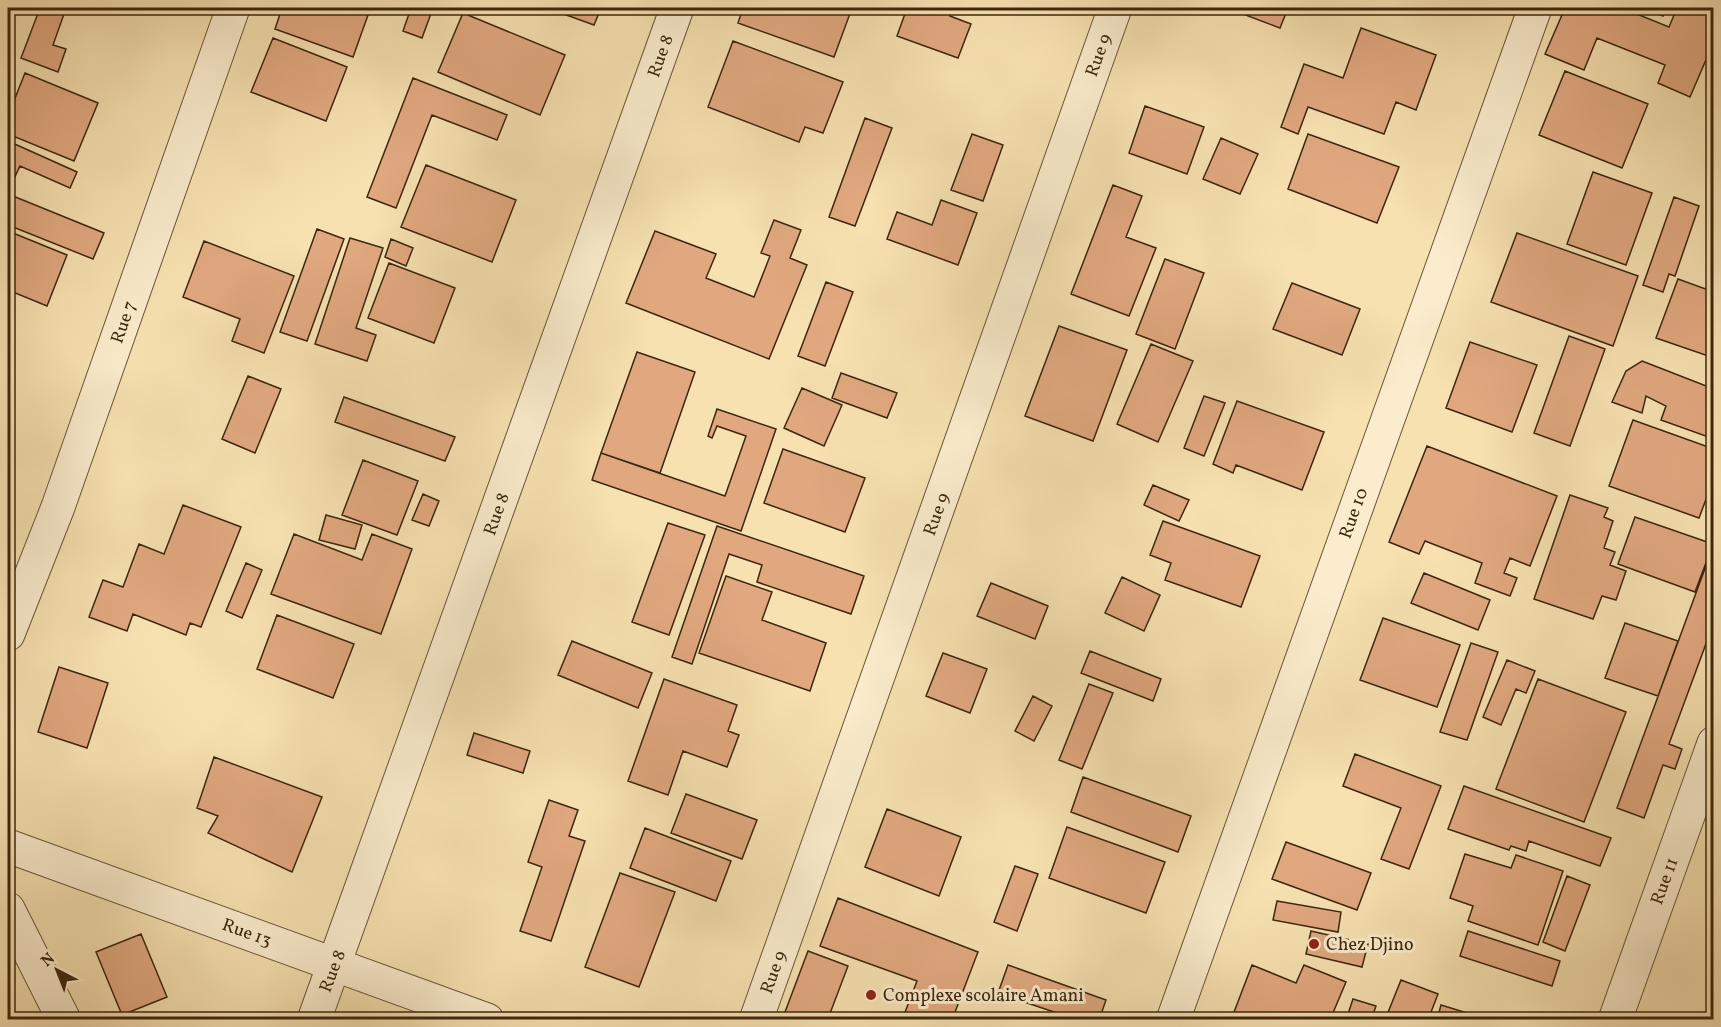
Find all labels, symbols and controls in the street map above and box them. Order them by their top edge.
street label: Rue 9 [1080,31,1119,80]
street label: Rue 8 [642,32,681,81]
street label: Rue 7 [106,298,143,347]
street label: Rue 10 [1334,484,1375,542]
street label: Rue 8 [478,490,517,539]
street label: Rue 9 [918,490,957,539]
street label: Rue 11 [1645,854,1685,909]
street label: Rue 13 [218,913,275,954]
place label: Chez Djino [1326,933,1414,958]
marker: Chez Djino [1307,937,1321,951]
north arrow [27,940,87,1000]
street label: Rue 8 [314,947,353,996]
text: N [37,948,60,972]
street label: Rue 9 [755,948,794,997]
place label: Complexe scolaire Amani [883,984,1084,1009]
marker: Complexe scolaire Amani [864,988,878,1002]

